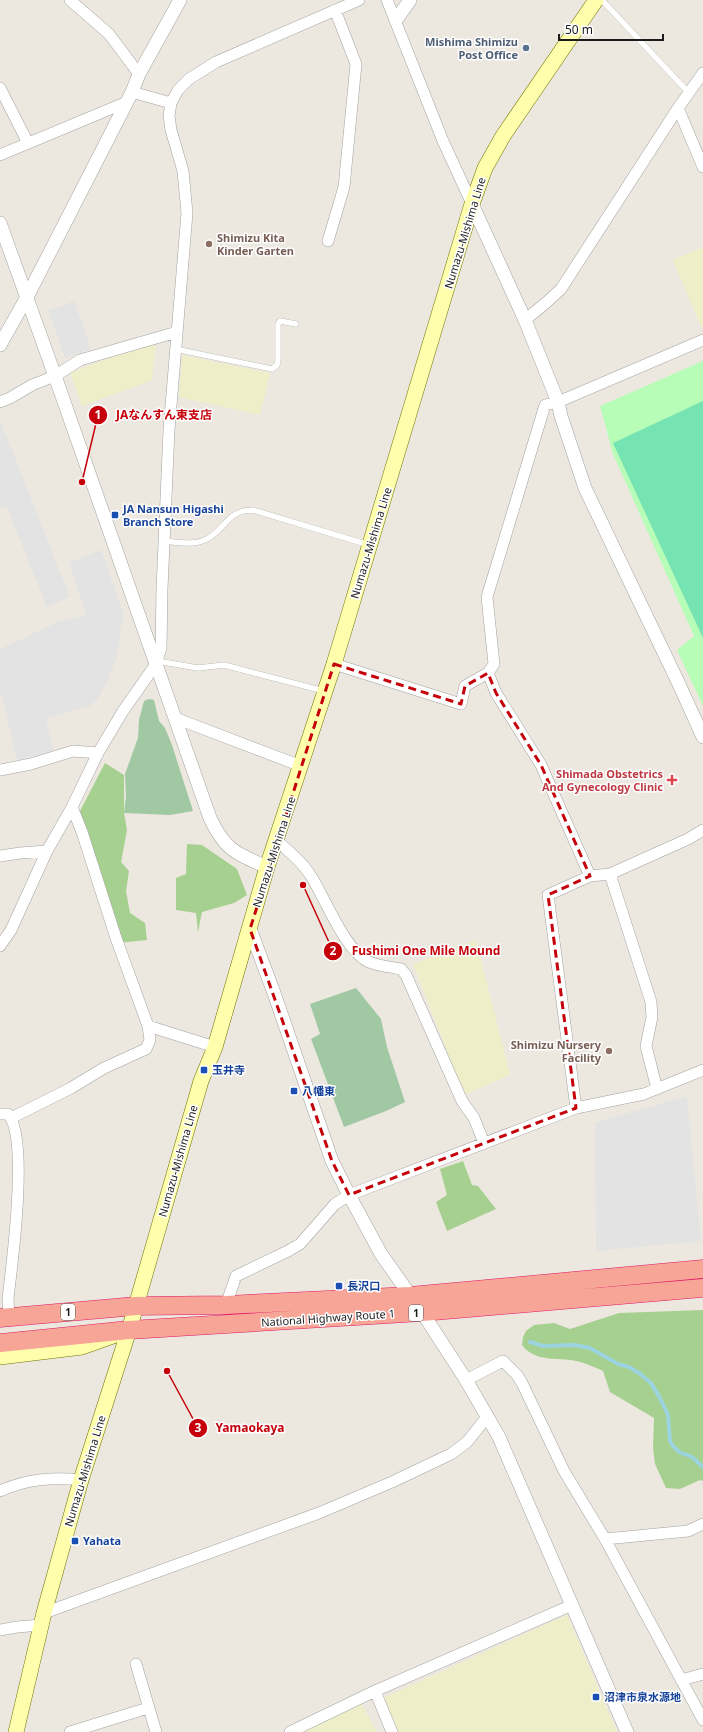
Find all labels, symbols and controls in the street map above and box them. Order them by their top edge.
scale bar [559,16,663,42]
text: 50 m [565,21,593,38]
place label: Mishima Shimizu Post Office [425,34,518,62]
marker: Mishima Shimizu Post Office [521,43,531,53]
street label: Numazu-Mishima Line [440,175,489,290]
place label: Shimizu Kita Kinder Garten [217,230,294,258]
marker: Shimizu Kita Kinder Garten [204,239,214,249]
callout: JAなんすん東支店 [88,403,220,427]
text: 1 [95,406,101,423]
text: JAなんすん東支店 [115,406,212,423]
street label: Numazu-Mishima Line [346,485,395,600]
place label: JA Nansun Higashi Branch Store [122,501,224,529]
marker: JA Nansun Higashi Branch Store [110,510,120,520]
place label: Shimada Obstetrics And Gynecology Clinic [542,766,663,794]
marker: Shimada Obstetrics And Gynecology Clinic [666,774,678,786]
street label: Numazu-Mishima Line [249,794,299,909]
callout: Fushimi One Mile Mound [323,939,508,963]
text: 2 [330,942,337,959]
text: Fushimi One Mile Mound [352,942,500,959]
place label: Shimizu Nursery Facility [511,1037,602,1065]
marker: Shimizu Nursery Facility [604,1046,614,1056]
place label: 玉井寺 [212,1062,245,1077]
marker: 玉井寺 [199,1065,209,1075]
place label: 八幡東 [302,1083,335,1098]
marker: 八幡東 [289,1086,299,1096]
street label: Numazu-Mishima Line [154,1103,201,1219]
place label: 長沢口 [347,1278,380,1293]
marker: 長沢口 [334,1281,344,1291]
road number: 1 [61,1304,75,1320]
street label: National Highway Route 1 [261,1305,395,1330]
road number: 1 [409,1305,423,1321]
street label: Numazu-Mishima Line [60,1413,109,1528]
callout: Yamaokaya [188,1416,293,1440]
text: 3 [195,1419,202,1436]
text: Yamaokaya [215,1419,285,1436]
place label: Yahata [83,1533,121,1548]
marker: Yahata [70,1536,80,1546]
place label: 沼津市泉水源地 [604,1689,681,1704]
marker: 沼津市泉水源地 [591,1692,601,1702]

